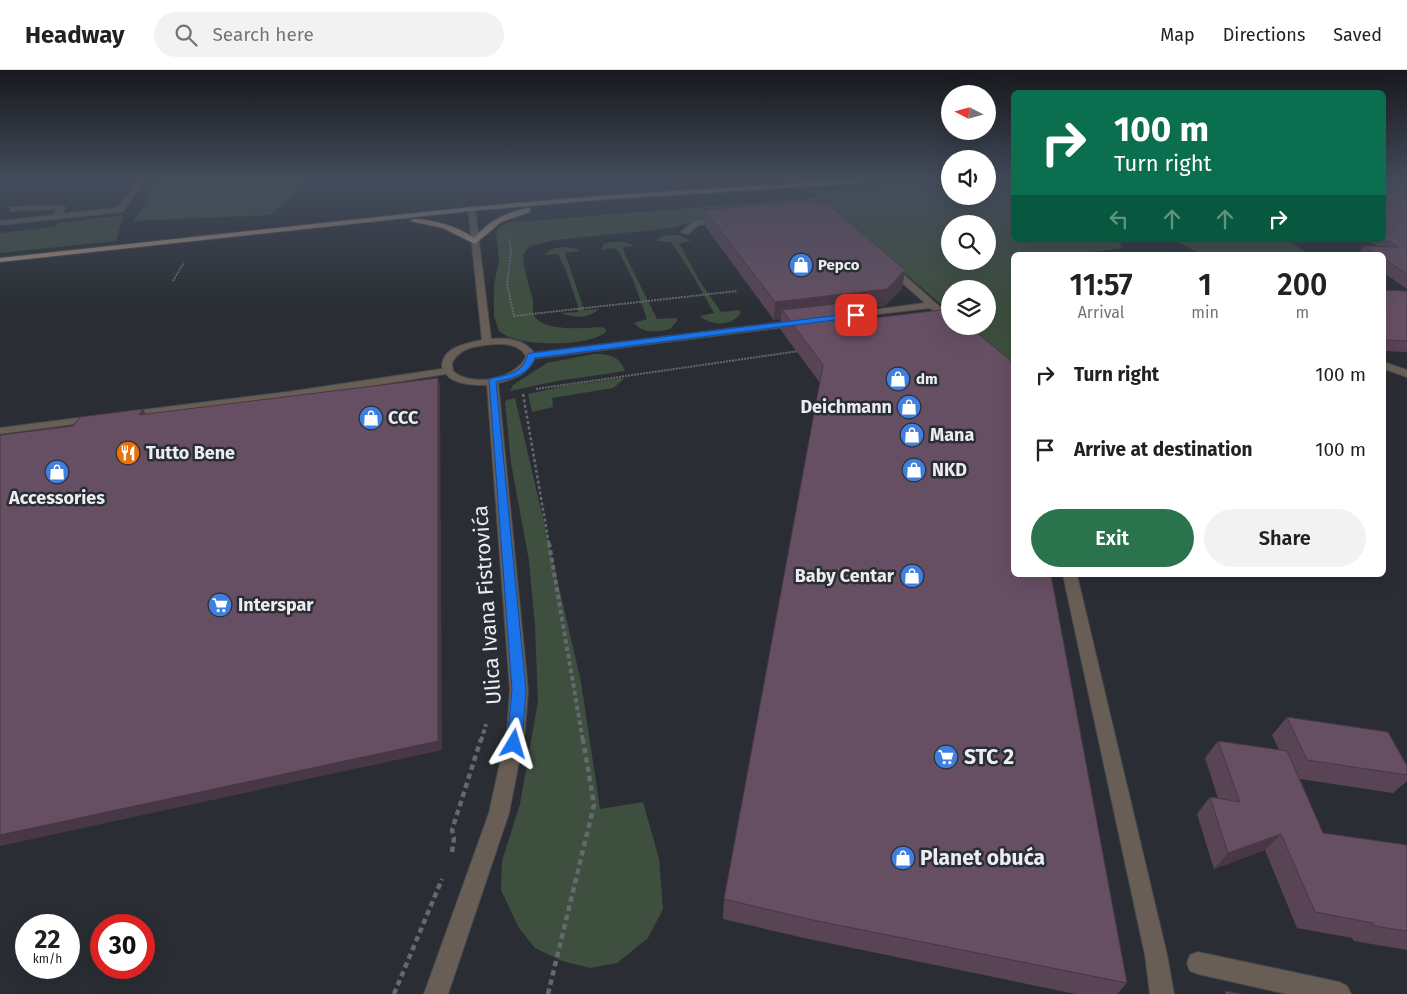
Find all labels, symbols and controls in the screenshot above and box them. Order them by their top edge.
search box [154,12,504,57]
text: Headway [25,21,124,49]
icon: search [172,21,200,49]
text: Search here [212,23,314,46]
text: Map [1160,24,1195,46]
text: Directions [1223,24,1305,46]
text: Saved [1333,24,1382,46]
north arrow [941,85,996,140]
map controls [941,85,996,335]
text: 100 m [1114,108,1209,150]
icon: right [1031,110,1096,175]
button: sound [941,150,996,205]
text: Turn right [1114,150,1211,177]
icon: left [1105,205,1133,233]
icon: ahead [1158,205,1186,233]
icon: ahead [1211,205,1239,233]
icon: right [1264,205,1292,233]
button: search [941,215,996,270]
shop icon: Pepco [788,252,814,278]
place label: Pepco [818,256,860,274]
text: 11:57 [1070,267,1133,303]
text: 1 [1198,267,1212,303]
text: 200 [1277,267,1327,303]
button: layers [941,280,996,335]
pin [835,294,877,336]
icon: arrive [842,301,870,329]
text: Arrival [1078,303,1125,322]
text: min [1191,303,1219,322]
text: m [1296,303,1309,322]
icon: right [1031,361,1059,389]
text: Turn right [1074,363,1159,386]
text: 100 m [1315,363,1366,386]
shop icon: dm [885,366,911,392]
place label: dm [916,370,938,388]
shop icon: Deichmann [896,394,922,420]
place label: Deichmann [800,396,892,418]
shop icon: CCC [358,405,384,431]
place label: CCC [388,407,419,429]
shop icon: Mana [899,422,925,448]
place label: Mana [930,424,974,446]
icon: arrive [1031,436,1059,464]
text: Arrive at destination [1074,438,1253,461]
text: 100 m [1315,438,1366,461]
restaurant icon: Tutto Bene [115,440,141,466]
place label: Tutto Bene [146,442,235,464]
shop icon: NKD [901,457,927,483]
shop icon: Accessories [44,459,70,485]
place label: NKD [932,459,967,481]
place label: Accessories [8,487,105,509]
street label: Ulica Ivana Fistrovića [467,504,507,706]
button: Exit [1031,509,1194,567]
button: Share [1204,509,1366,567]
shop icon: Baby Centar [899,563,925,589]
place label: Baby Centar [795,565,895,587]
supermarket icon: Interspar [207,592,233,618]
place label: Interspar [238,594,314,616]
position arrow [487,717,539,769]
supermarket icon: STC 2 [933,744,959,770]
place label: STC 2 [964,744,1014,770]
shop icon: Planet obuća [890,845,916,871]
place label: Planet obuća [920,845,1045,871]
speed limit sign: 30 [90,914,155,979]
text: 22 [35,925,60,955]
text: km/h [33,952,62,966]

